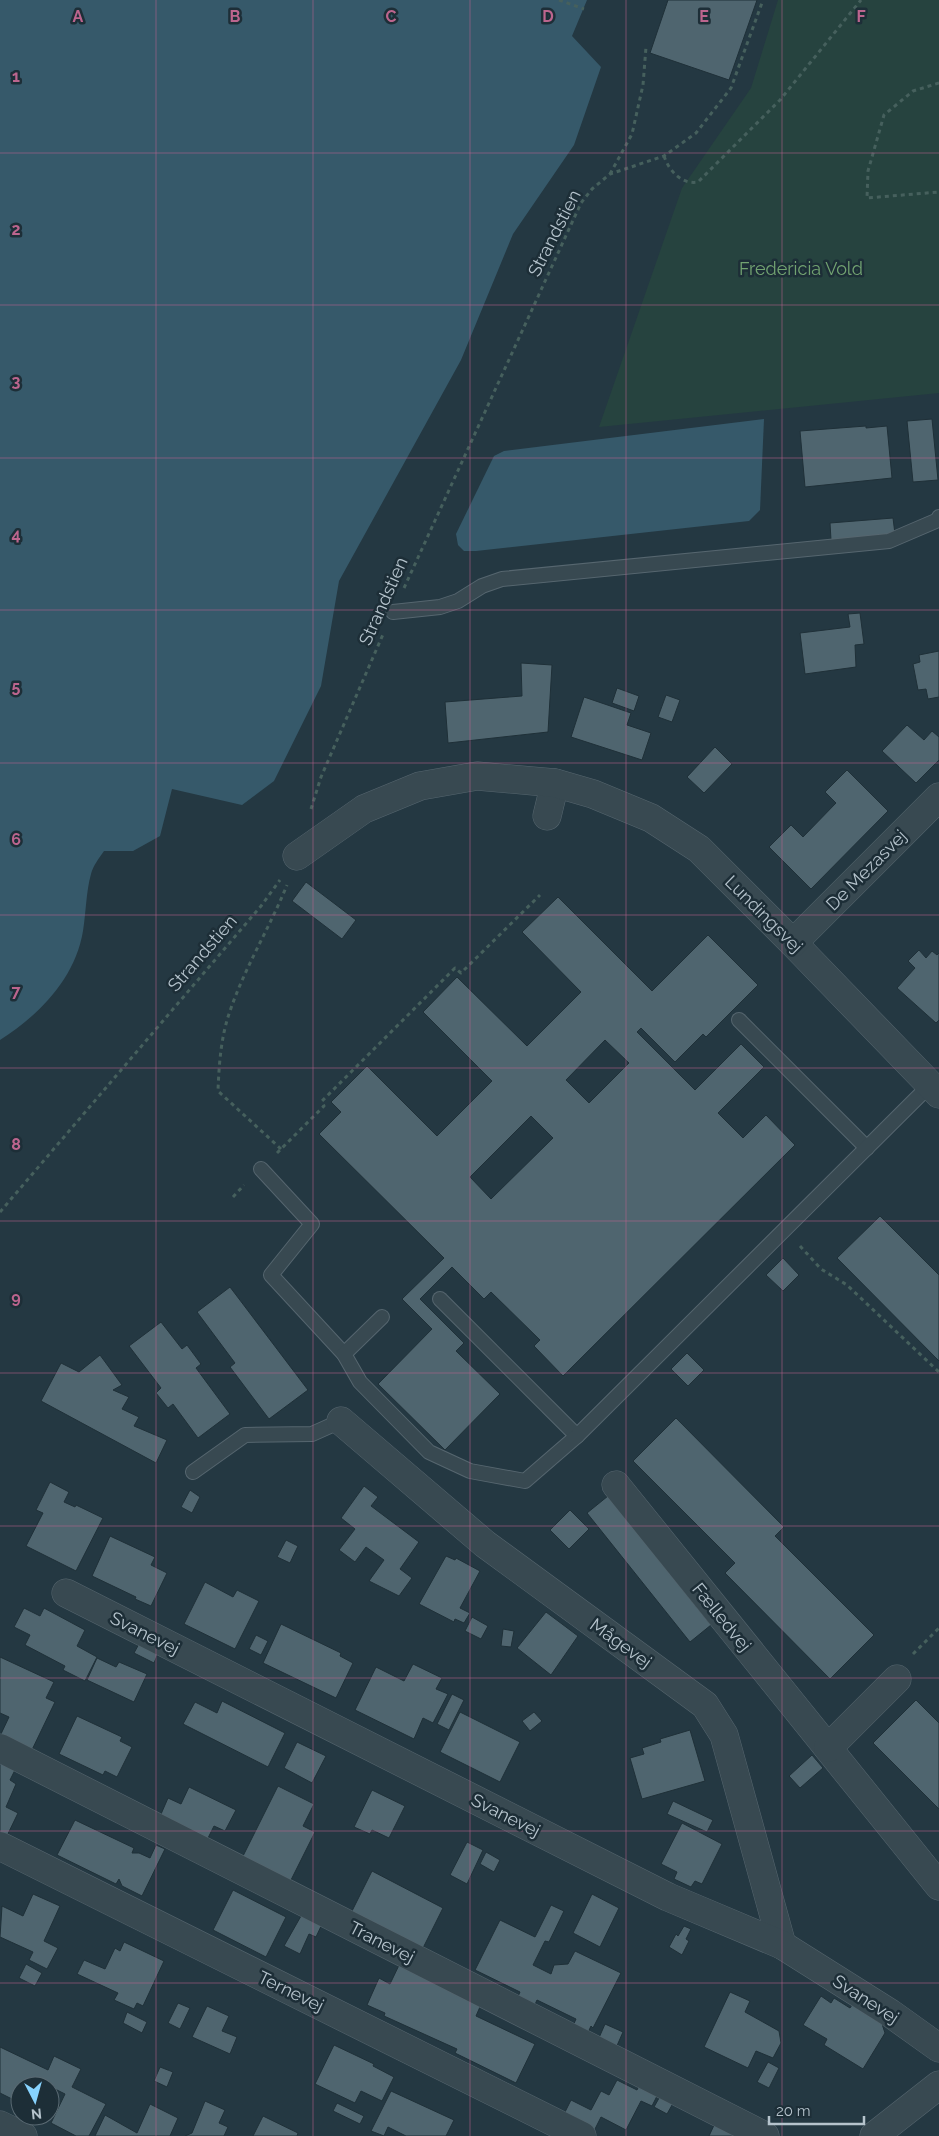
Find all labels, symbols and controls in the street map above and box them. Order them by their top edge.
text: A [73,7,84,26]
text: B [230,7,241,26]
text: C [386,7,397,26]
text: D [542,7,554,26]
text: E [699,7,709,26]
text: F [856,7,866,26]
text: 1 [12,67,20,86]
street label: Strandstien [523,186,585,280]
text: 2 [11,220,21,239]
park label: Fredericia Vold [739,258,863,279]
text: 3 [12,372,21,391]
text: 4 [11,525,21,544]
street label: Strandstien [354,554,412,648]
text: 5 [12,677,21,696]
street label: De Mezasvej [821,825,911,915]
text: 6 [11,830,21,849]
street label: Lundingsvej [721,871,807,957]
street label: Strandstien [163,911,241,995]
text: 7 [12,982,21,1001]
text: 8 [11,1135,21,1154]
text: 9 [11,1288,21,1307]
street label: Fælledvej [688,1579,756,1655]
street label: Svanevej [107,1607,183,1659]
street label: Mågevej [586,1614,656,1672]
street label: Svanevej [468,1789,544,1841]
street label: Tranevej [346,1917,418,1967]
street label: Ternevej [255,1966,327,2016]
street label: Svanevej [829,1970,903,2028]
north arrow [10,2076,60,2126]
scale bar [769,2094,864,2126]
text: 20 m [776,2102,811,2120]
text: N [30,2105,43,2122]

